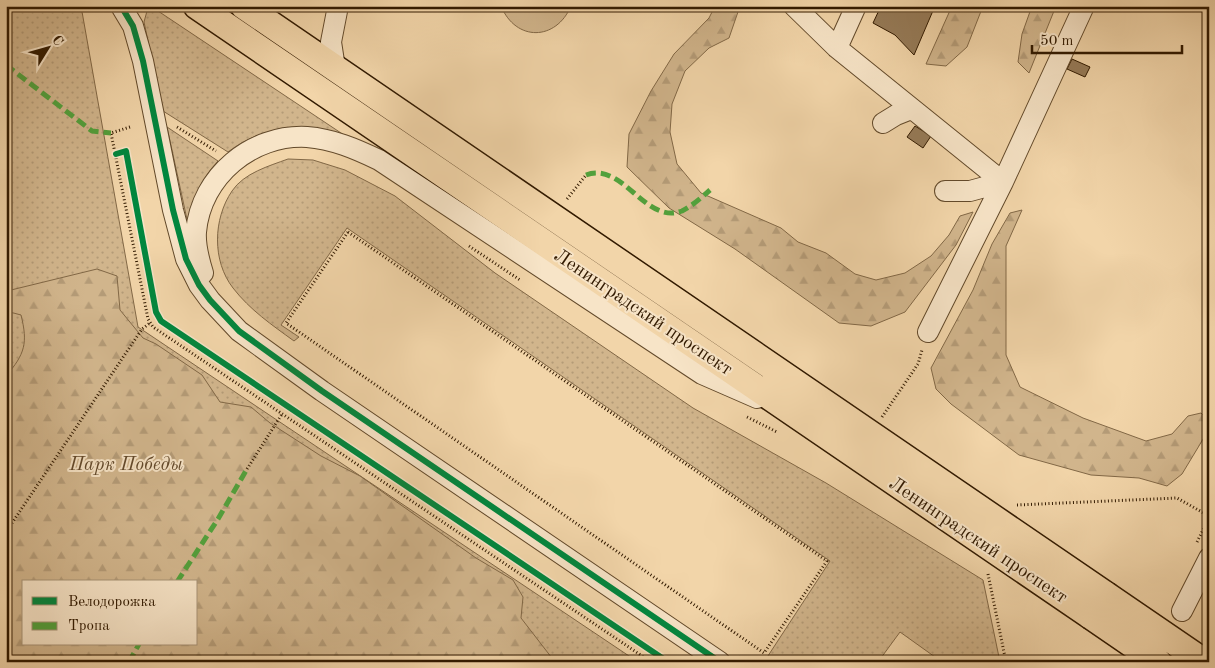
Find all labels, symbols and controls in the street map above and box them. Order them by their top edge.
north arrow [22,22,72,72]
scale bar [1032,22,1182,54]
text: С [49,33,66,49]
text: 50 m [1040,34,1074,49]
street label: Ленинградский проспект [550,246,735,380]
park label: Парк Победы [68,455,183,475]
street label: Ленинградский проспект [885,474,1070,608]
legend [22,580,198,646]
text: Велодорожка [68,595,156,610]
text: Тропа [68,619,110,634]

